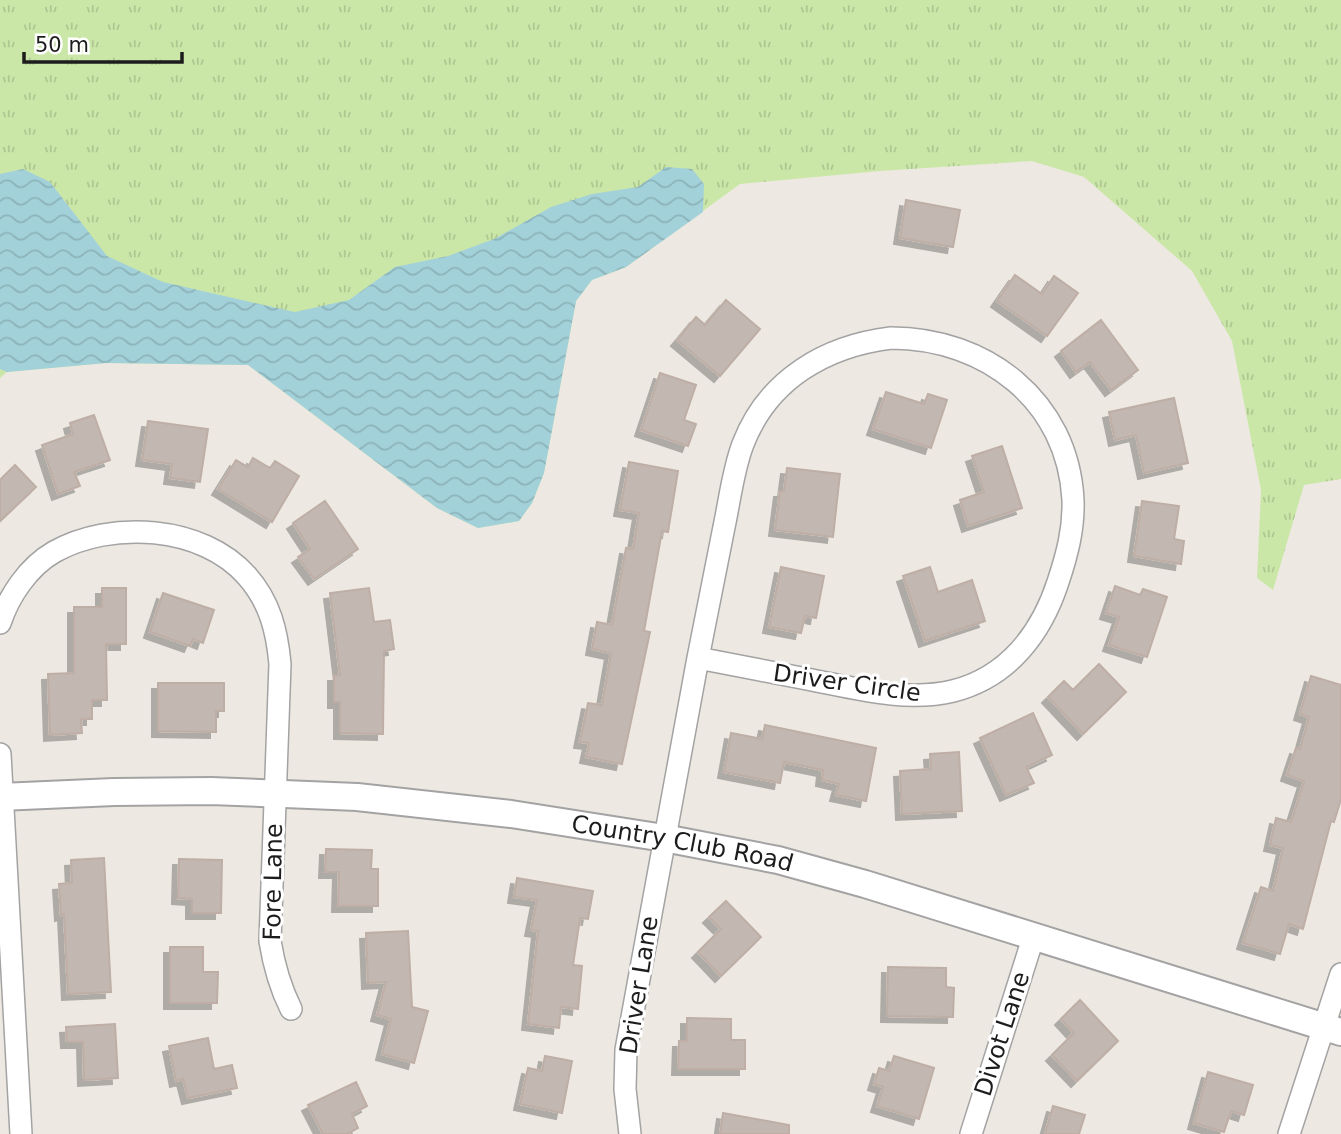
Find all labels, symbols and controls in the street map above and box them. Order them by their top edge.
scale bar [24,21,182,65]
text: 50 m [35,33,89,57]
street label: Driver Circle [771,659,923,707]
street label: Country Club Road [570,810,796,878]
street label: Fore Lane [258,823,288,941]
street label: Driver Lane [614,914,664,1056]
street label: Divot Lane [969,968,1035,1100]

